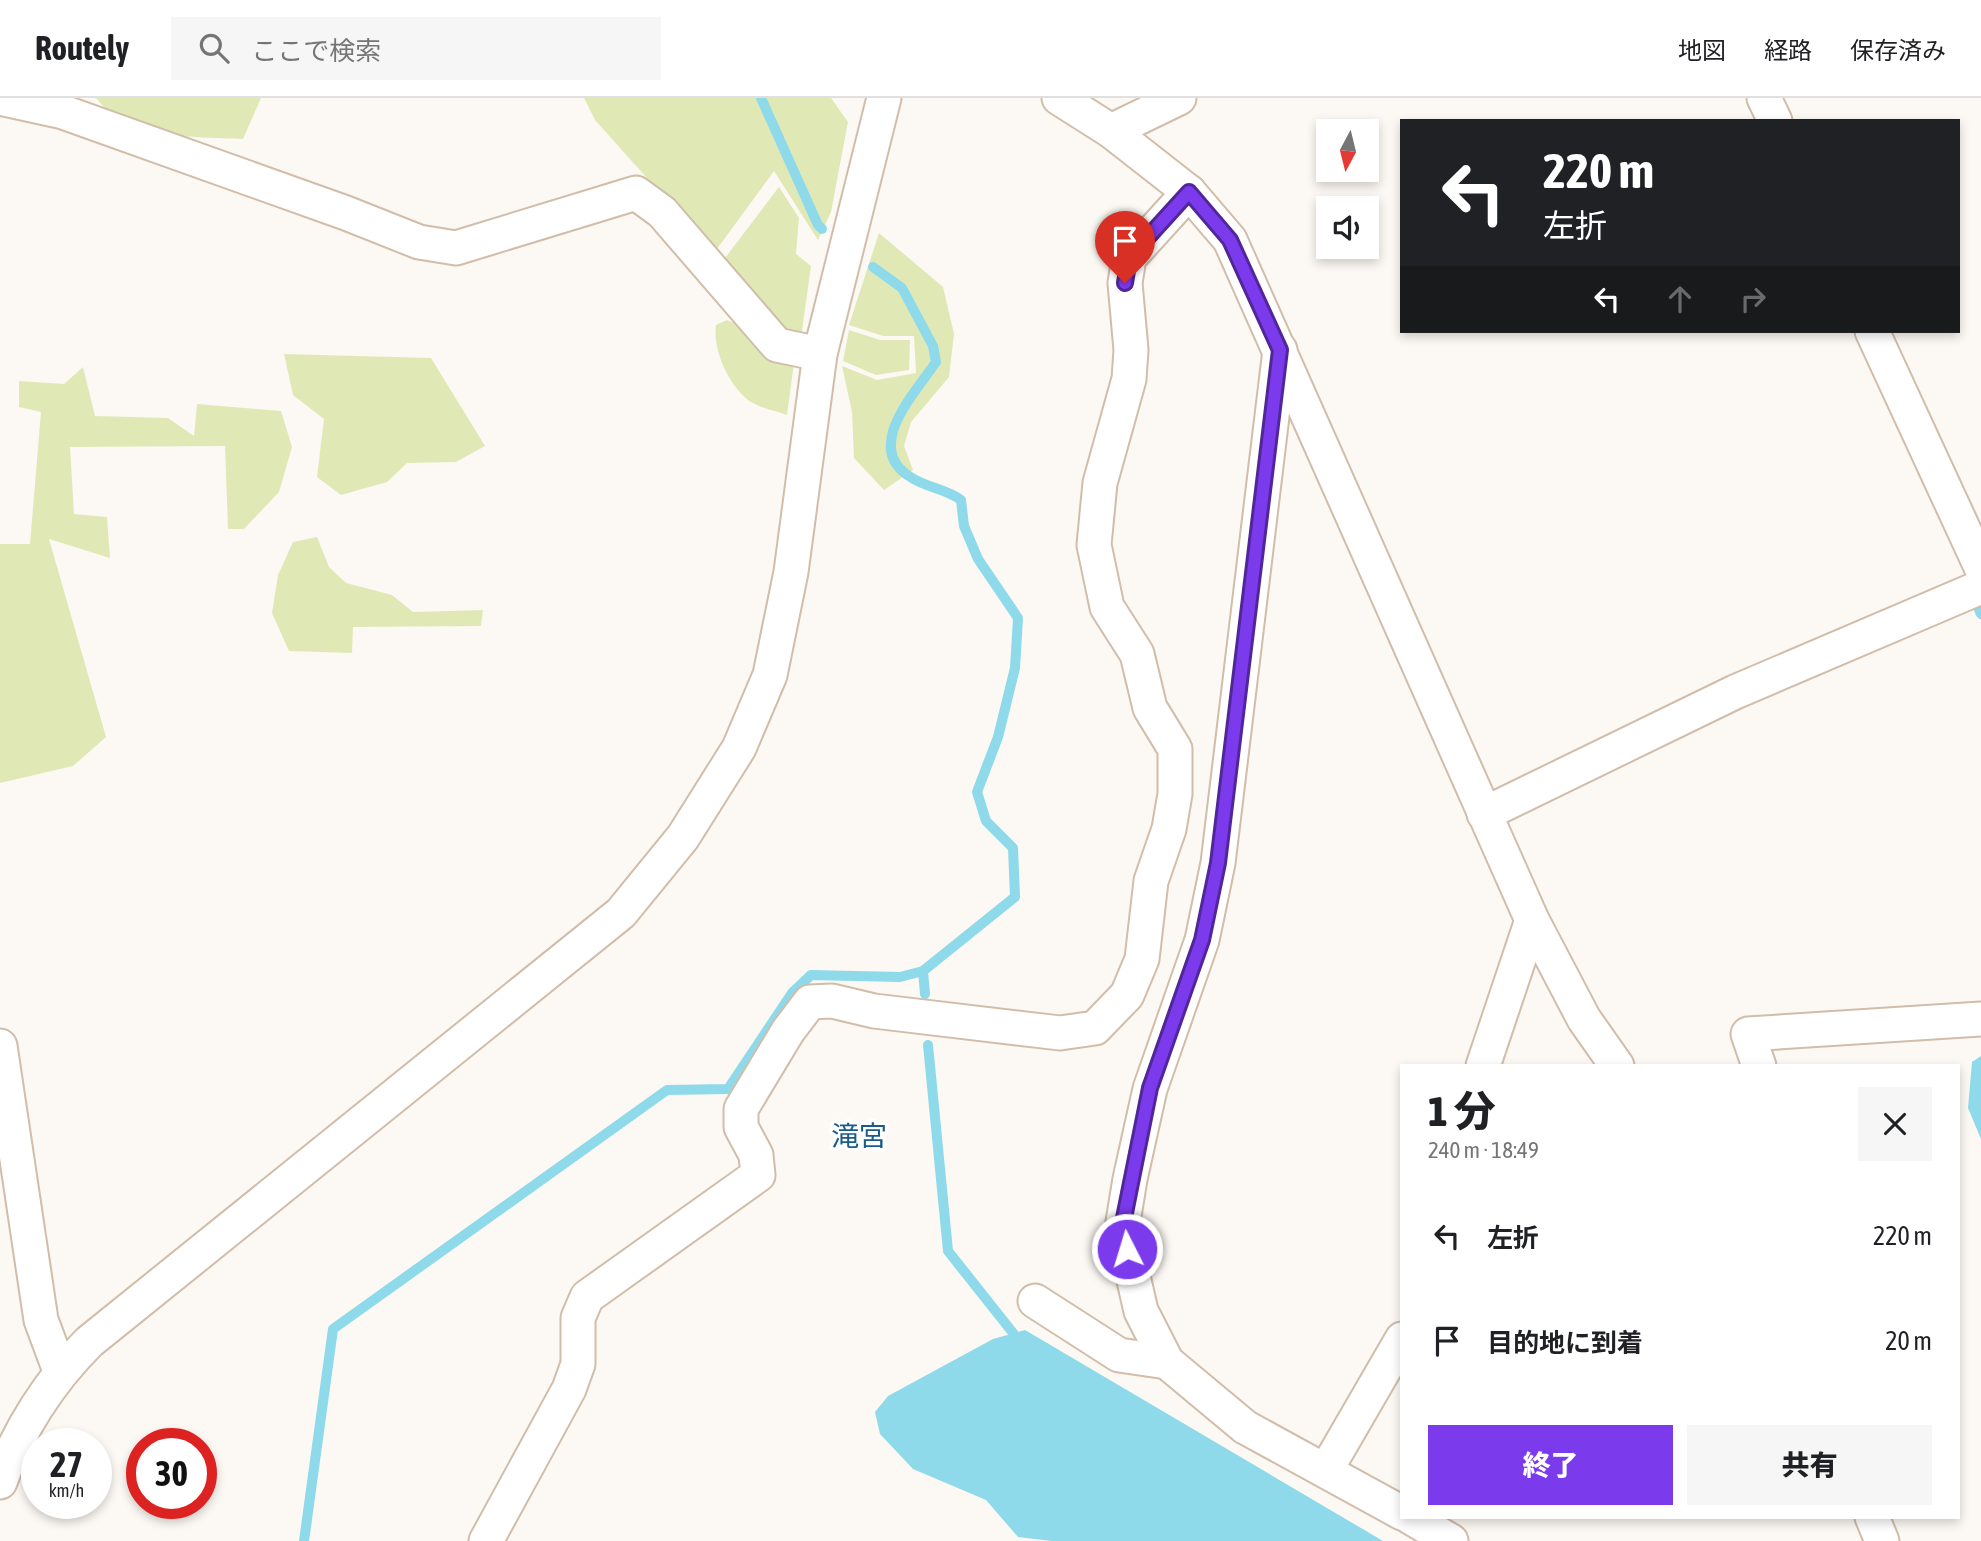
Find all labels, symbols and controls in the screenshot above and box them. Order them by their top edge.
search box [171,17,661,80]
text: Routely [35,29,129,67]
icon: search [195,29,233,67]
text: ここで検索 [251,36,381,66]
text: 地図 [1678,37,1726,64]
text: 経路 [1764,37,1812,64]
text: 保存済み [1850,37,1946,64]
north arrow [1316,119,1379,182]
map controls [1316,119,1379,259]
text: 220 m [1543,142,1654,198]
icon: left [1428,147,1519,238]
button: sound [1316,196,1379,259]
text: 左折 [1543,207,1607,244]
pin [1095,211,1155,283]
icon: arrive [1106,222,1144,260]
icon: left [1588,280,1626,318]
icon: ahead [1661,280,1699,318]
icon: right [1734,280,1772,318]
text: 1 分 [1428,1087,1496,1135]
button: close [1858,1087,1932,1161]
district label: 滝宮 [831,1120,887,1152]
text: 240 m · 18:49 [1428,1137,1539,1163]
position arrow [1090,1212,1164,1286]
icon: left [1428,1217,1466,1255]
text: 220 m [1873,1221,1932,1251]
text: 左折 [1487,1223,1539,1253]
icon: arrive [1428,1322,1466,1360]
text: 20 m [1885,1326,1932,1356]
text: 目的地に到着 [1487,1328,1643,1358]
button: 終了 [1428,1425,1673,1505]
button: 共有 [1687,1425,1932,1505]
speed limit sign: 30 [126,1428,217,1519]
text: 27 [50,1444,83,1484]
text: km/h [49,1480,84,1501]

